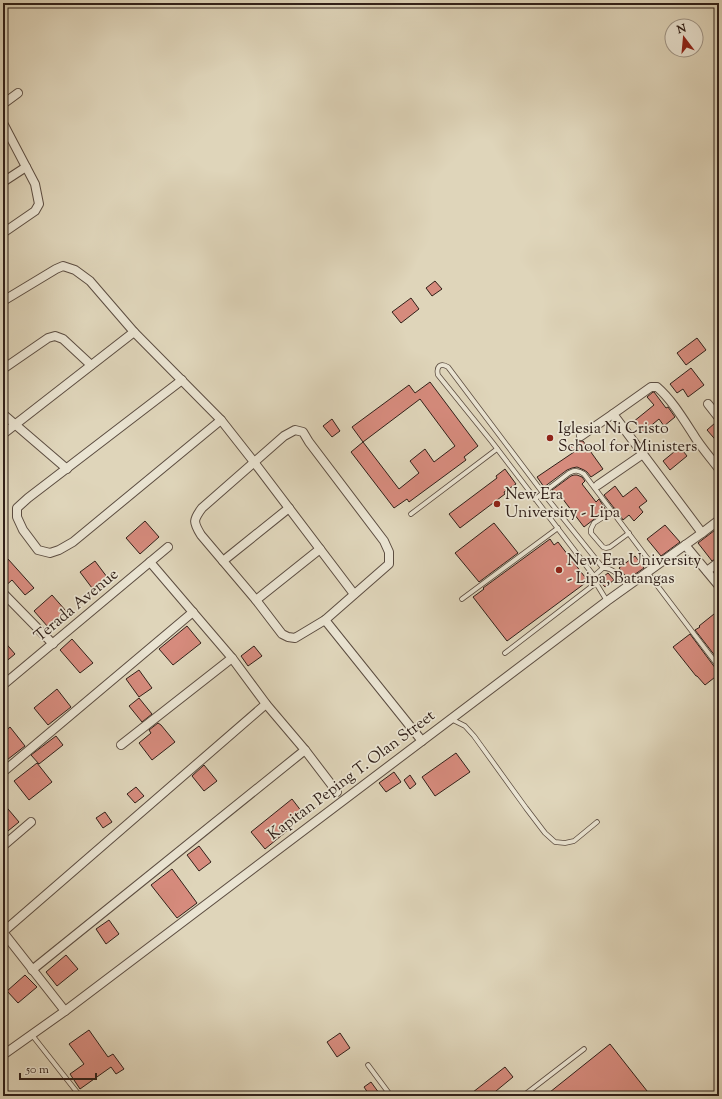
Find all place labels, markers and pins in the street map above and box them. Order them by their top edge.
place label: Iglesia Ni Cristo School for Ministers [558,418,697,459]
marker: Iglesia Ni Cristo School for Ministers [545,433,555,443]
place label: New Era University - Lipa [505,484,621,525]
marker: New Era University - Lipa [492,499,502,509]
place label: New Era University - Lipa, Batangas [567,550,701,591]
marker: New Era University - Lipa, Batangas [554,565,564,575]

